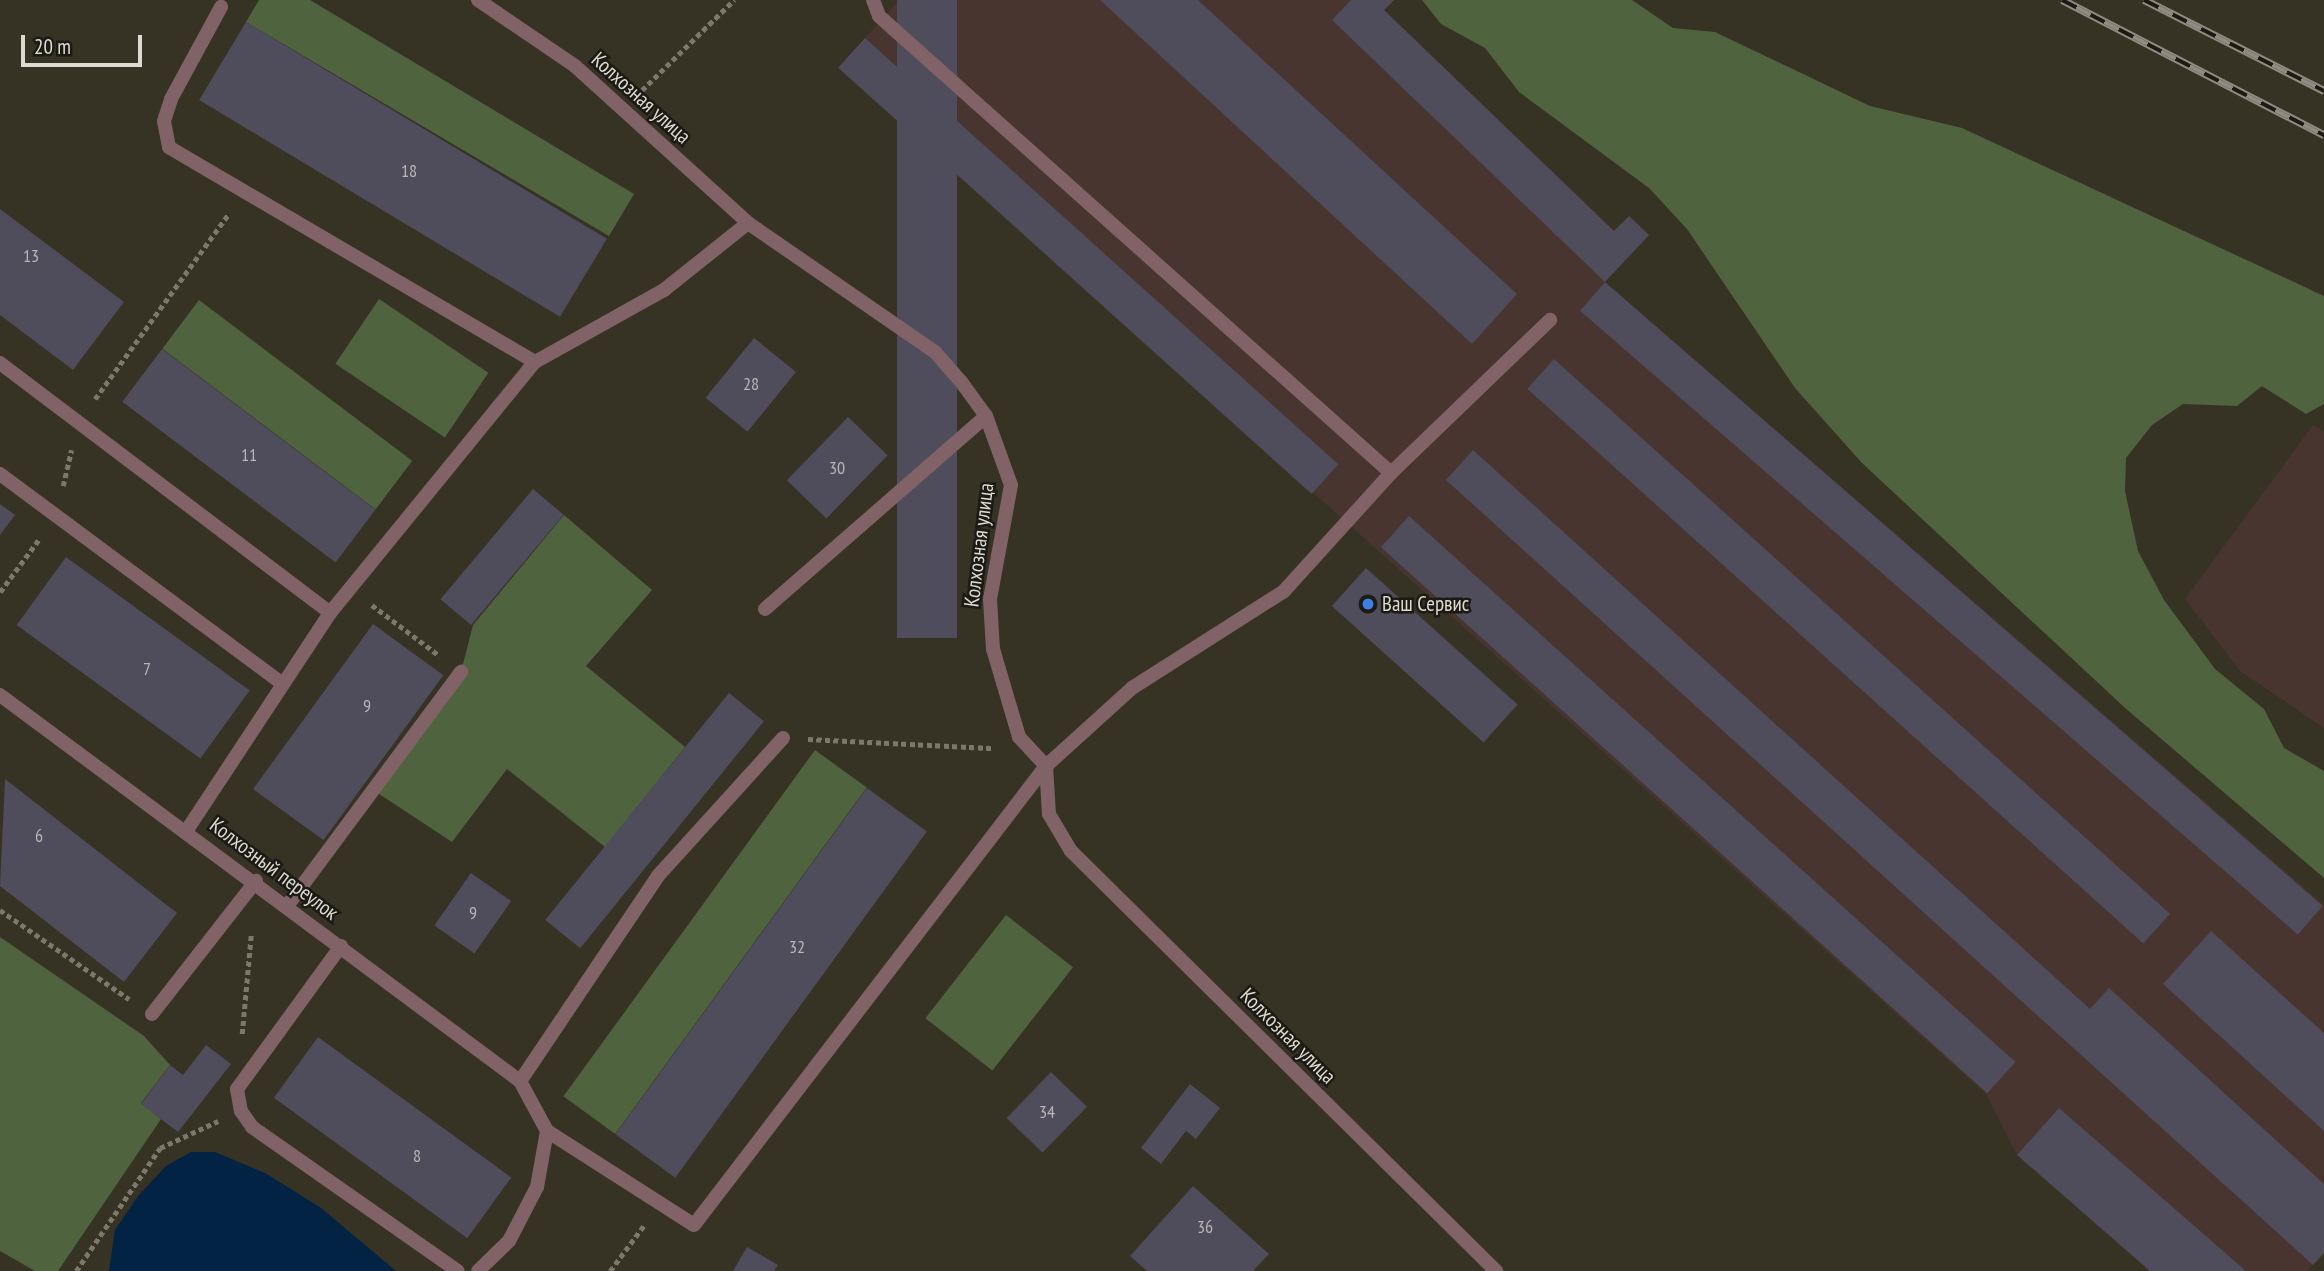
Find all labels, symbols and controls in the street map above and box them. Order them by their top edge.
scale bar [24,21,145,65]
text: 20 m [34,33,71,60]
street label: Колхозная улица [586,47,696,149]
house number: 18 [401,160,417,182]
house number: 13 [23,245,39,267]
house number: 28 [743,373,759,395]
house number: 11 [241,444,257,466]
house number: 30 [829,457,845,479]
street label: Колхозная улица [959,481,999,609]
place label: Ваш Сервис [1382,591,1469,617]
marker: Ваш Сервис [1360,596,1376,612]
house number: 7 [143,658,151,680]
house number: 9 [363,695,371,717]
street label: Колхозный переулок [205,812,343,926]
house number: 6 [35,825,43,847]
house number: 9 [469,902,477,924]
house number: 32 [789,936,805,958]
street label: Колхозная улица [1235,983,1341,1089]
house number: 34 [1039,1101,1055,1123]
house number: 8 [413,1145,421,1167]
house number: 36 [1197,1216,1213,1238]

